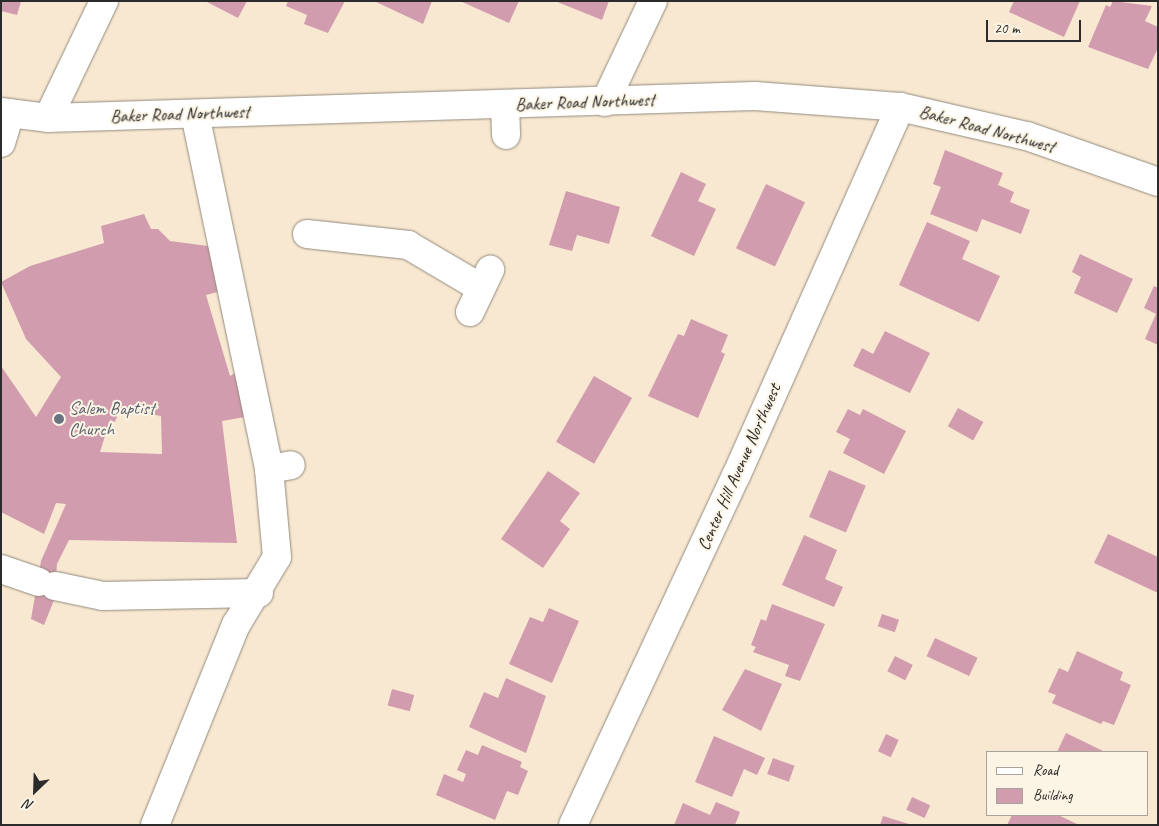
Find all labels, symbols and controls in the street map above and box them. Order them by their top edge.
scale bar [989,10,1084,42]
text: 20 m [994,19,1020,38]
street label: Baker Road Northwest [515,89,655,115]
street label: Baker Road Northwest [917,100,1057,158]
street label: Baker Road Northwest [110,101,250,127]
street label: Center Hill Avenue Northwest [693,380,785,554]
place label: Salem Baptist Church [69,398,155,440]
marker: Salem Baptist Church [53,413,65,425]
legend [986,751,1149,816]
text: Road [1033,761,1058,780]
north arrow [10,766,60,816]
text: Building [1033,786,1072,805]
text: N [21,796,36,815]

